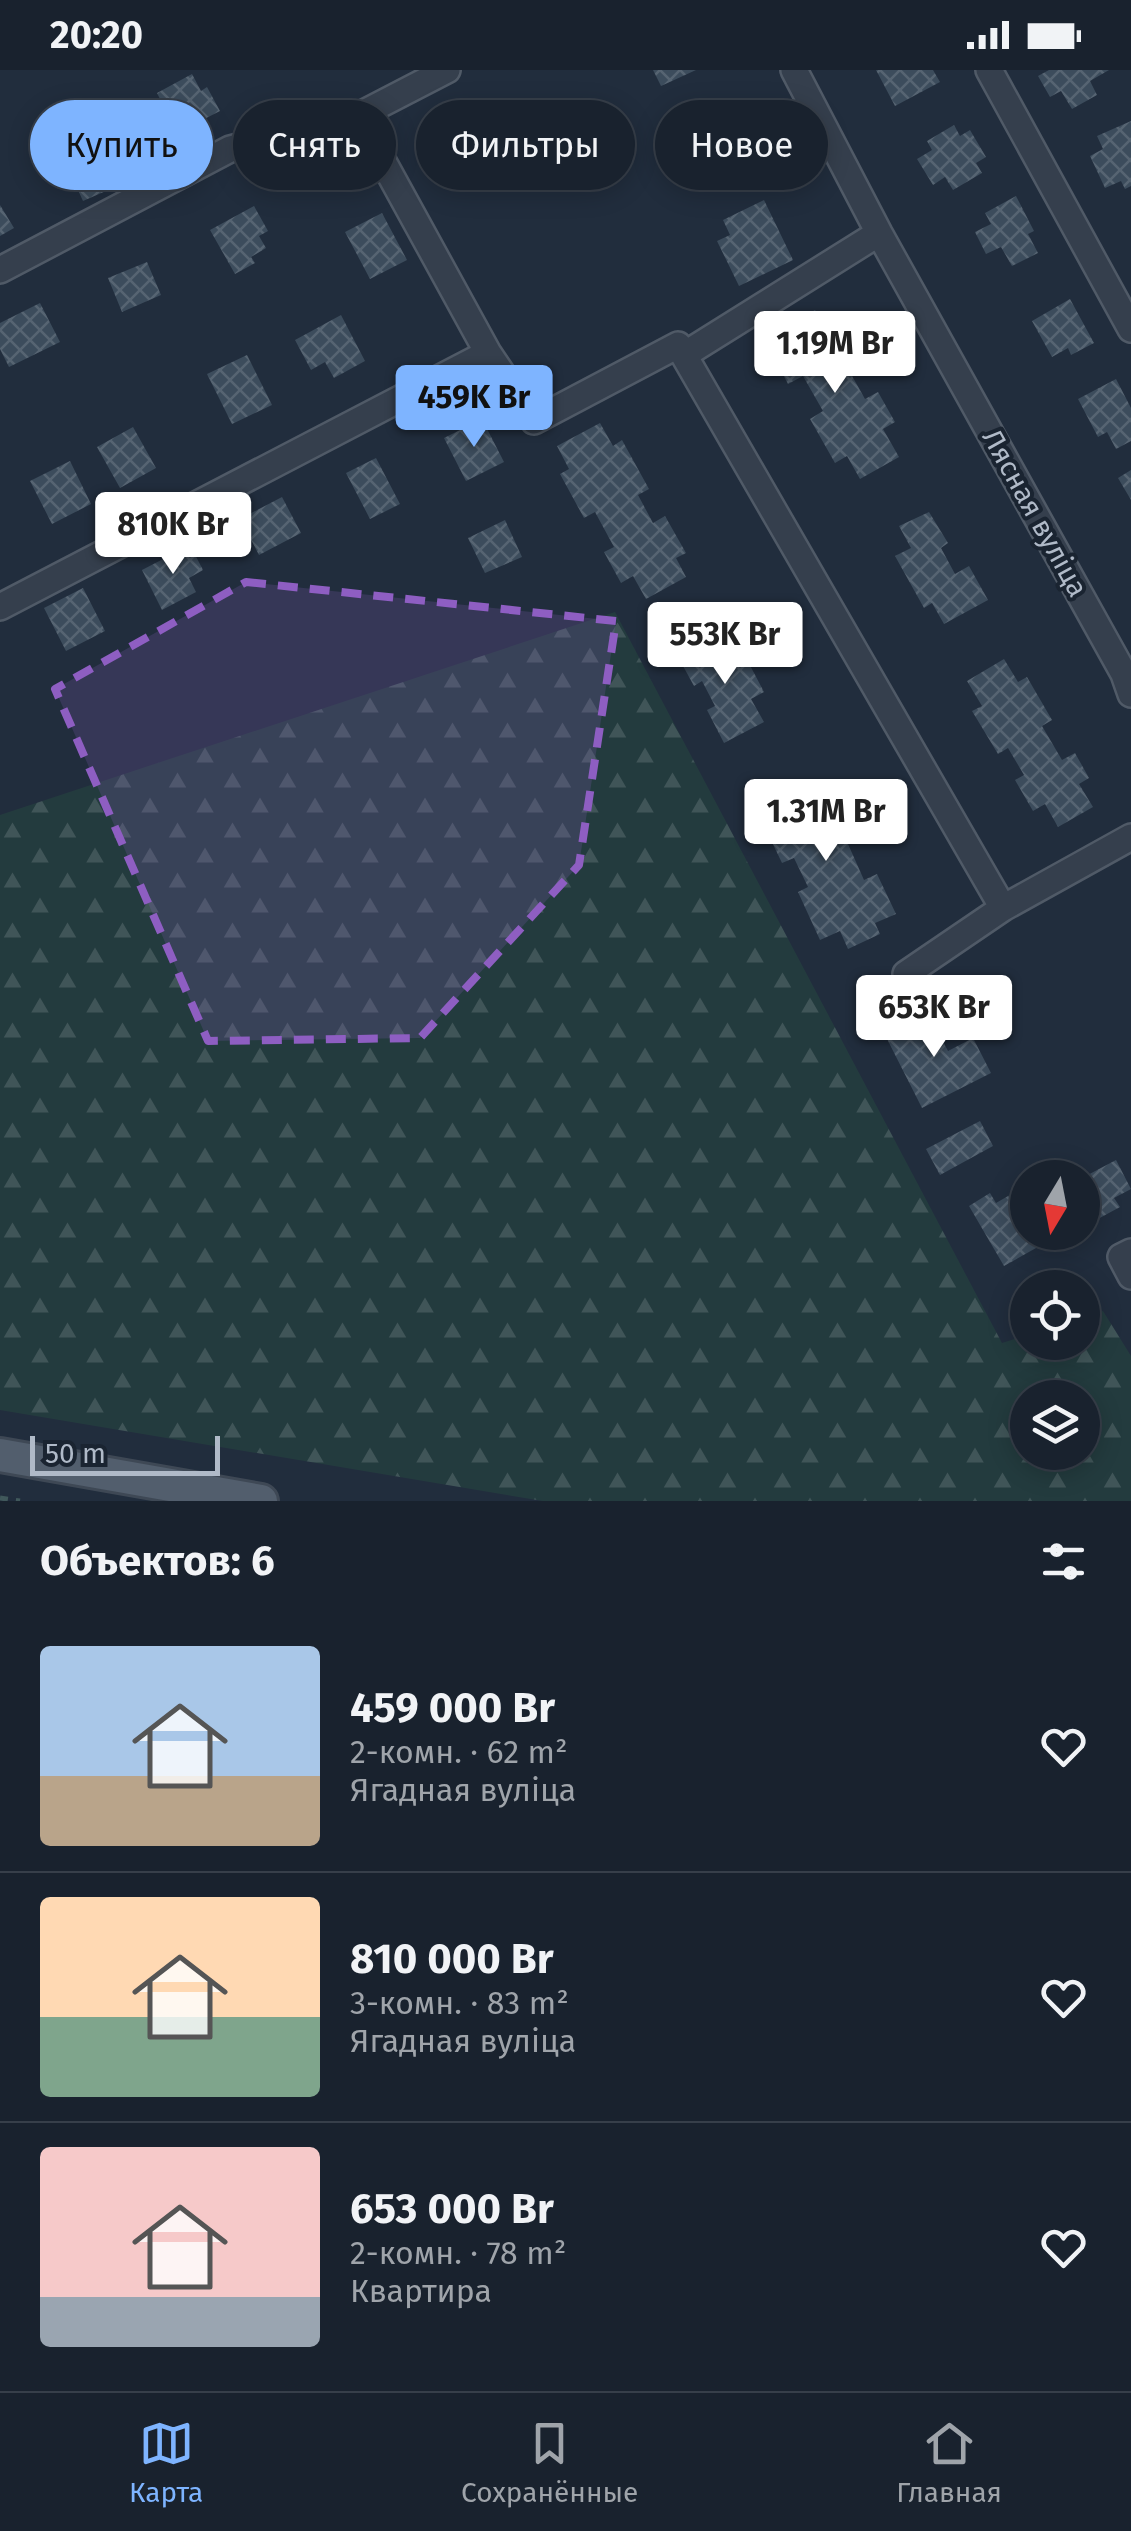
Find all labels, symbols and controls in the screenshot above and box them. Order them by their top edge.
text: 20:20 [50,12,143,58]
chip: Купить [30,100,213,190]
chip: Снять [233,100,396,190]
chip: Фильтры [416,100,635,190]
chip: Новое [655,100,828,190]
pin: 1.19M Br [732,311,938,396]
text: 1.19M Br [776,324,894,362]
pin: 459K Br [382,365,566,450]
text: 459K Br [418,378,530,416]
street label: Лясная вуліца [975,423,1095,603]
pin: 810K Br [81,492,265,577]
text: 810K Br [117,505,229,543]
pin: 553K Br [633,602,817,687]
text: 553K Br [670,615,780,653]
pin: 1.31M Br [723,779,929,864]
text: 1.31M Br [766,792,886,830]
pin: 653K Br [842,975,1026,1060]
text: 653K Br [878,988,990,1026]
north arrow [1010,1160,1100,1250]
map controls [1010,1160,1100,1470]
button: locate [1010,1270,1100,1360]
button: layers [1010,1380,1100,1470]
scale bar [30,1431,220,1476]
text: 50 m [45,1437,106,1470]
icon: filters [1036,1534,1091,1589]
text: Объектов: 6 [40,1536,275,1586]
text: 459 000 Br [350,1683,555,1733]
icon: home [120,1686,240,1806]
icon: heart [1036,1719,1091,1774]
text: 2-комн. · 62 m² [350,1733,568,1771]
text: Ягадная вуліца [350,1771,576,1809]
text: 810 000 Br [350,1934,554,1984]
icon: home [120,1937,240,2057]
icon: heart [1036,1970,1091,2025]
text: 3-комн. · 83 m² [350,1984,569,2022]
text: Ягадная вуліца [350,2022,576,2060]
text: 653 000 Br [350,2184,554,2234]
icon: home [120,2187,240,2307]
icon: heart [1036,2220,1091,2275]
text: 2-комн. · 78 m² [350,2234,566,2272]
text: Квартира [350,2272,492,2310]
tab: Карта [129,2416,203,2509]
tab: Сохранённые [461,2416,638,2509]
tab: Главная [896,2416,1002,2509]

